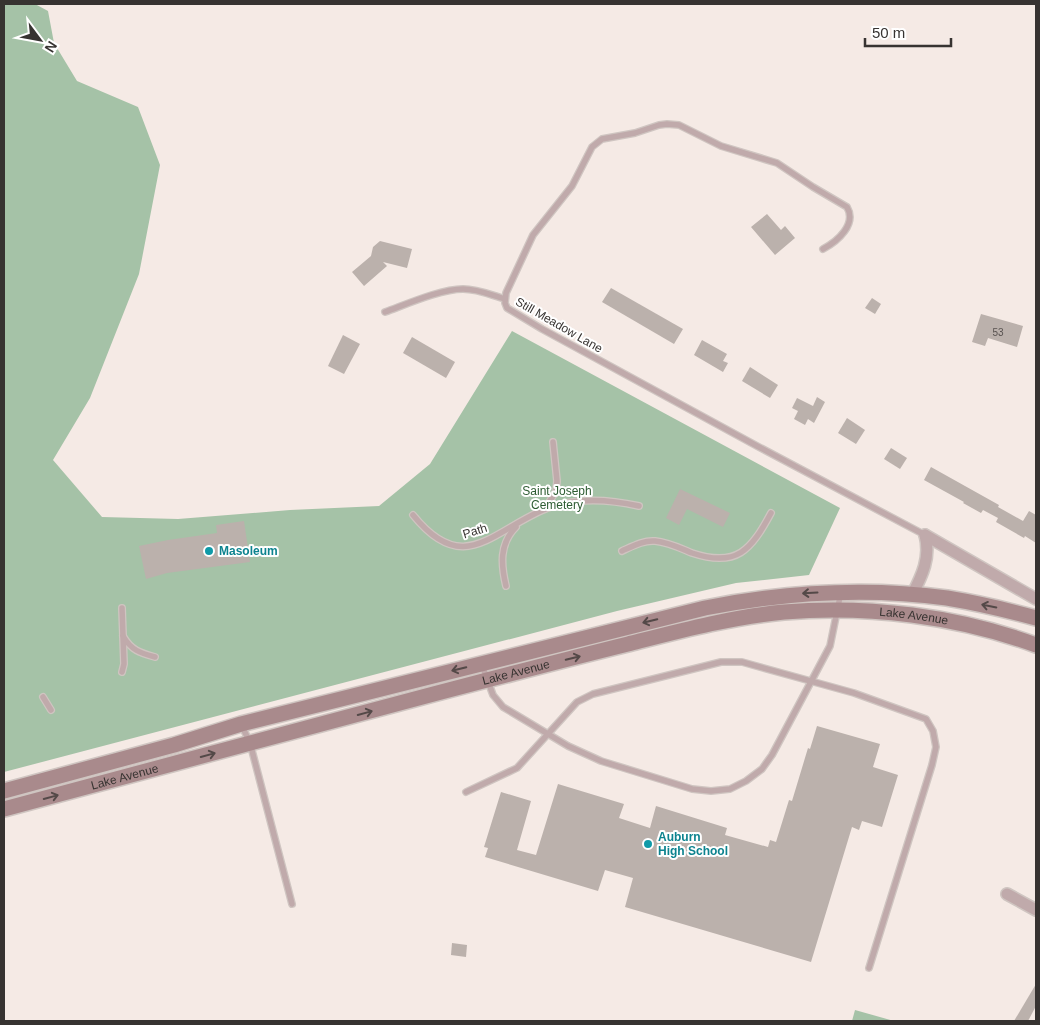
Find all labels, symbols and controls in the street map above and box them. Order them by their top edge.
north arrow [15,15,65,65]
scale bar [865,15,951,47]
text: 50 m [872,24,905,41]
text: N [42,38,60,55]
street label: Still Meadow Lane [513,294,605,356]
house number: 53 [992,327,1004,338]
park label: Saint Joseph Cemetery [522,484,592,512]
street label: Path [461,521,489,541]
place label: Masoleum [219,544,278,558]
marker: Masoleum [203,545,215,557]
one-way arrow [802,589,818,598]
one-way arrow [981,601,997,611]
street label: Lake Avenue [879,605,950,628]
one-way arrow [643,617,659,626]
one-way arrow [564,653,580,662]
street label: Lake Avenue [481,657,552,688]
one-way arrow [451,665,467,674]
one-way arrow [356,707,372,717]
one-way arrow [199,749,215,759]
street label: Lake Avenue [89,761,160,793]
one-way arrow [42,792,58,801]
place label: Auburn High School [658,830,728,858]
marker: Auburn High School [642,838,654,850]

